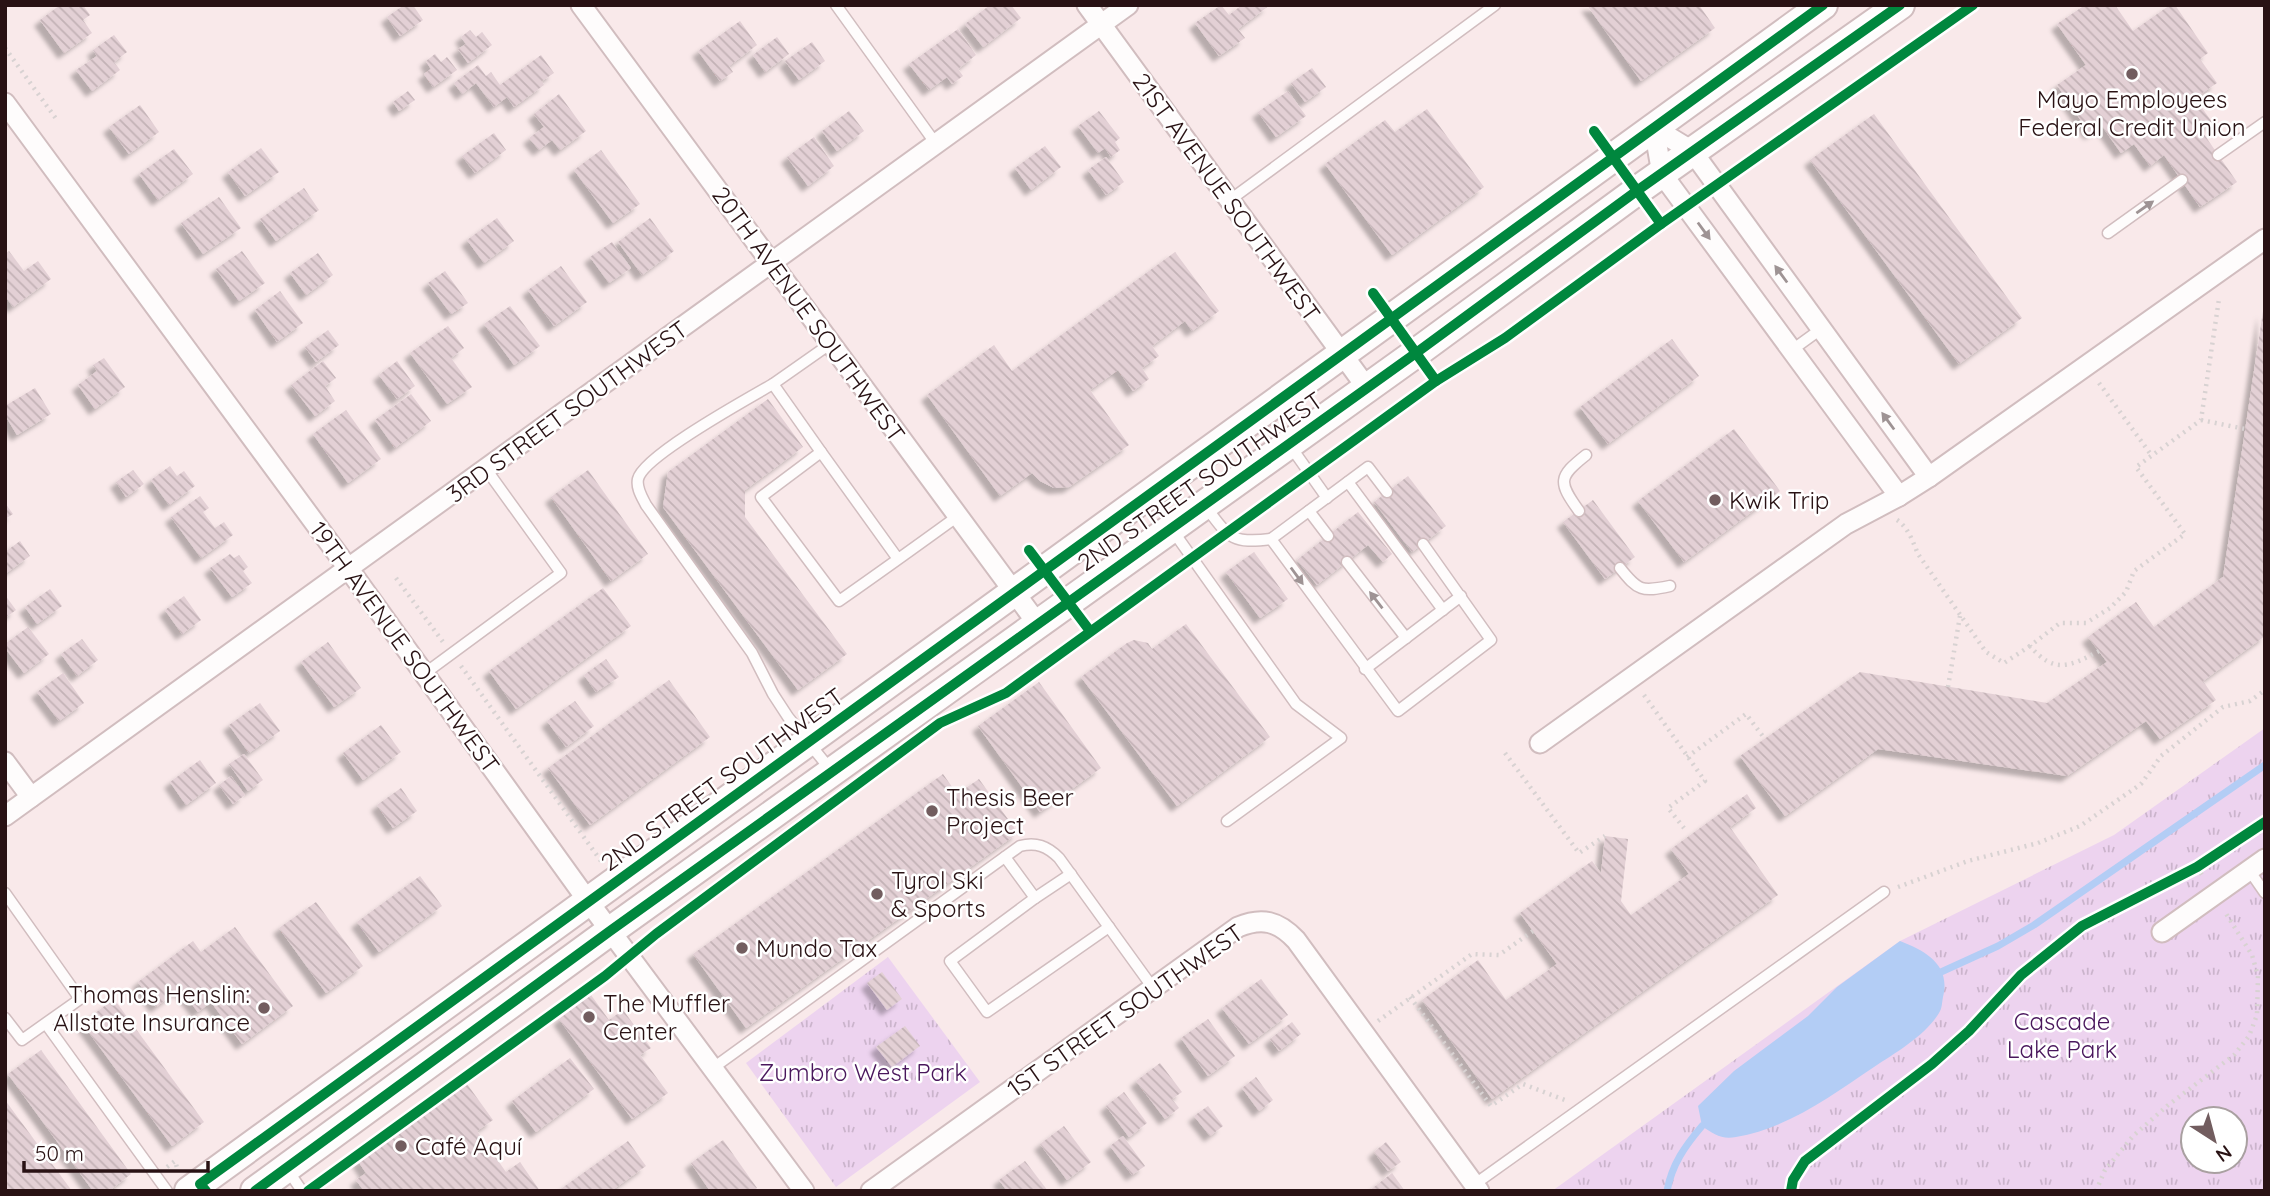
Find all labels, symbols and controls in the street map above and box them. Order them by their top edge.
marker: Mayo Employees Federal Credit Union [2124,66,2140,82]
street label: 21ST AVENUE SOUTHWEST [1127,67,1327,327]
place label: Mayo Employees Federal Credit Union [2018,84,2246,142]
street label: 20TH AVENUE SOUTHWEST [706,180,912,448]
one-way arrow [2136,200,2154,214]
one-way arrow [1696,222,1710,240]
one-way arrow [1774,265,1788,283]
street label: 3RD STREET SOUTHWEST [441,314,693,508]
street label: 2ND STREET SOUTHWEST [1072,385,1328,577]
one-way arrow [1882,412,1896,430]
place label: Kwik Trip [1729,485,1829,515]
marker: Kwik Trip [1707,492,1723,508]
street label: 19TH AVENUE SOUTHWEST [304,515,506,779]
one-way arrow [1290,567,1304,585]
one-way arrow [1370,591,1384,609]
street label: 2ND STREET SOUTHWEST [595,681,849,877]
place label: Thesis Beer Project [946,782,1074,840]
marker: Thesis Beer Project [924,803,940,819]
place label: Tyrol Ski & Sports [891,865,986,923]
marker: Tyrol Ski & Sports [869,886,885,902]
street label: 1ST STREET SOUTHWEST [1001,917,1249,1103]
place label: Mundo Tax [756,933,877,963]
marker: Mundo Tax [734,940,750,956]
place label: Thomas Henslin: Allstate Insurance [53,979,250,1037]
place label: The Muffler Center [603,988,730,1046]
marker: Thomas Henslin: Allstate Insurance [256,1000,272,1016]
park label: Cascade Lake Park [2007,1006,2117,1064]
marker: The Muffler Center [581,1009,597,1025]
park label: Zumbro West Park [759,1057,967,1087]
north arrow [2179,1105,2249,1175]
scale bar [24,1130,208,1174]
place label: Café Aquí [415,1131,523,1161]
marker: Café Aquí [393,1138,409,1154]
text: 50 m [35,1140,84,1166]
text: N [2211,1140,2237,1168]

